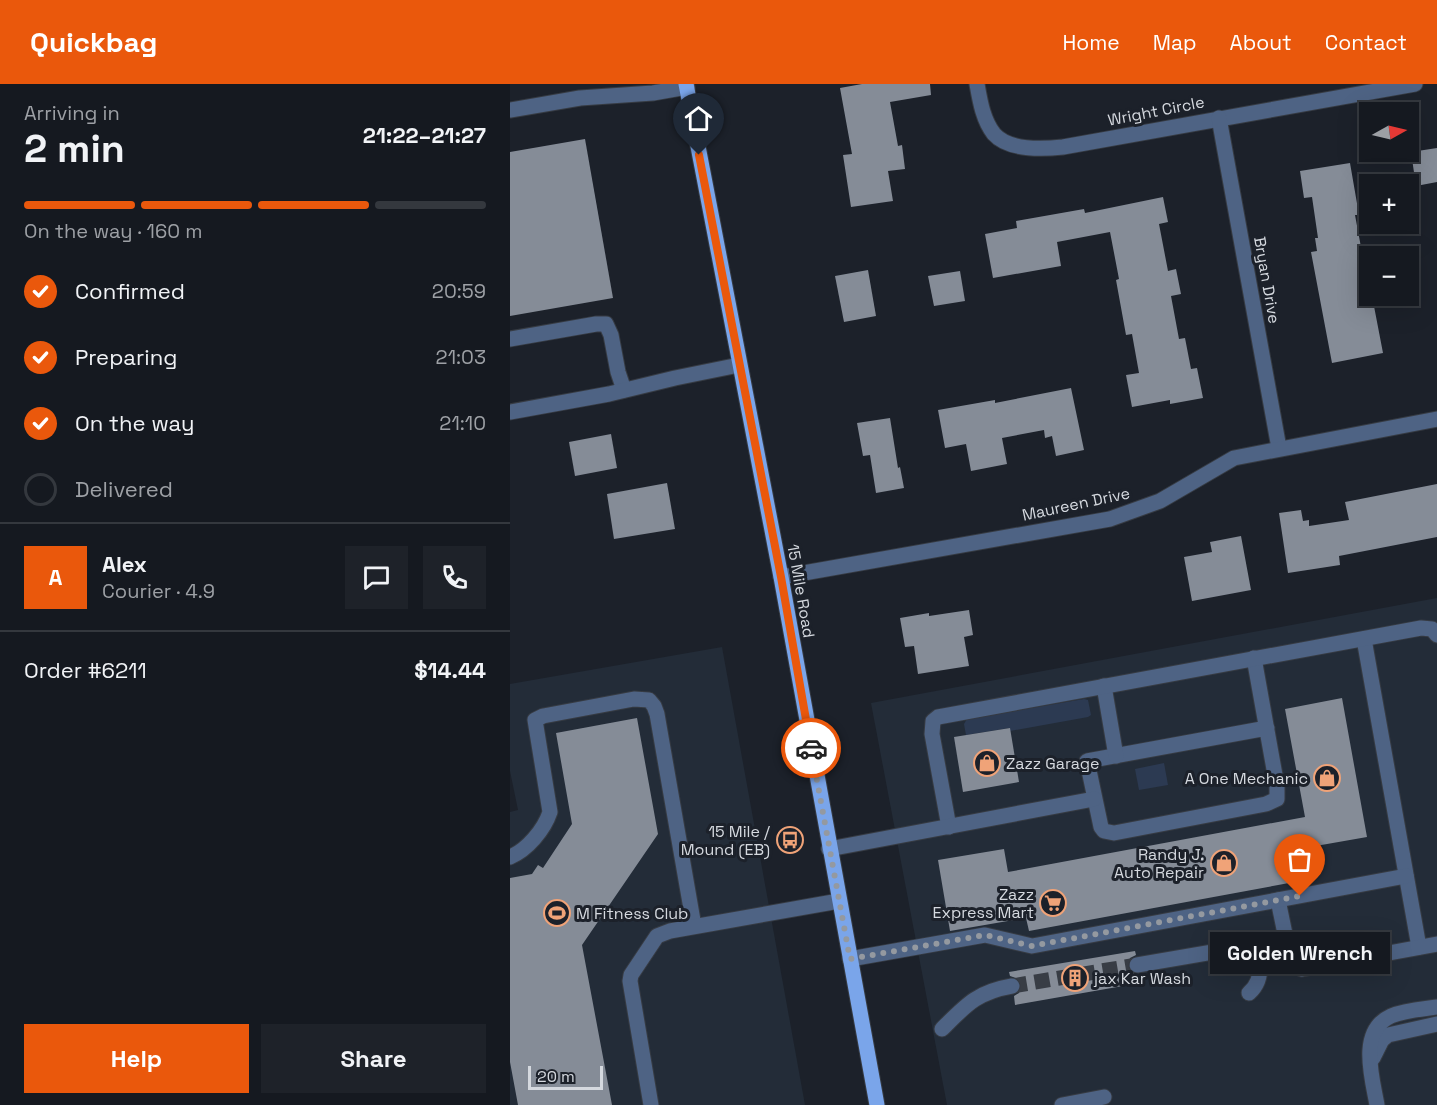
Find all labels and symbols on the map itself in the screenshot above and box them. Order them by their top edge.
street label: Wright Circle [1106,91,1206,131]
pin [673,93,724,155]
north arrow [1359,102,1419,162]
street label: Bryan Drive [1249,235,1285,325]
street label: Maureen Drive [1020,482,1132,526]
street label: 15 Mile Road [782,542,820,640]
courier [781,718,841,778]
shop icon: Zazz Garage [972,748,1002,778]
place label: Zazz Garage [1006,753,1099,774]
shop icon: A One Mechanic [1312,763,1342,793]
place label: A One Mechanic [1185,768,1308,789]
place label: 15 Mile / Mound (EB) [681,821,770,860]
bus stop icon: 15 Mile / Mound (EB) [775,825,805,855]
pin [1274,834,1325,896]
place label: Randy J. Auto Repair [1114,844,1204,883]
shop icon: Randy J. Auto Repair [1209,848,1239,878]
place label: Zazz Express Mart [933,884,1034,923]
supermarket icon: Zazz Express Mart [1038,888,1068,918]
sports icon: M Fitness Club [542,898,572,928]
place label: M Fitness Club [576,903,688,924]
callout: Golden Wrench [1210,932,1390,974]
building icon: jax Kar Wash [1060,963,1090,993]
place label: jax Kar Wash [1093,968,1191,989]
scale bar [528,1063,603,1090]

